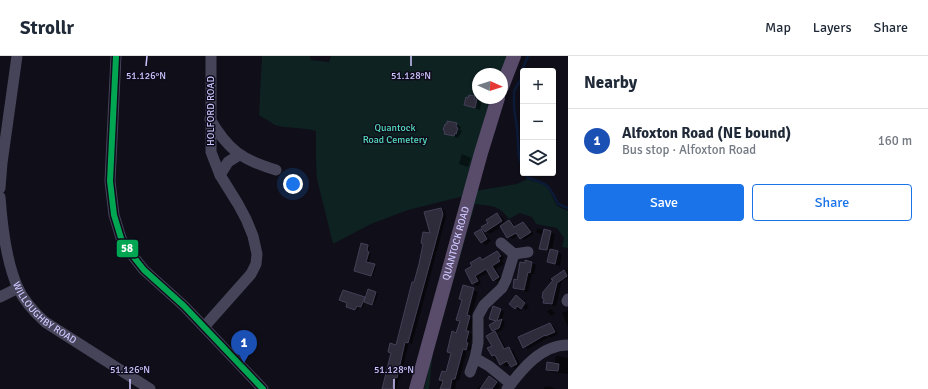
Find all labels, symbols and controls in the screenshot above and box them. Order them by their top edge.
text: Strollr [20,16,74,40]
text: Map [765,19,791,36]
text: Layers [813,19,852,36]
text: Share [874,19,908,36]
north arrow [472,68,508,104]
map controls [520,68,556,176]
button: + [520,68,556,104]
text: 51.126°N [126,70,166,82]
text: 51.128°N [391,70,431,82]
text: Nearby [584,72,637,93]
street label: HOLFORD ROAD [205,76,217,146]
button: − [520,104,556,140]
park label: Quantock Road Cemetery [363,122,428,146]
text: Alfoxton Road (NE bound) [622,124,791,142]
text: 1 [593,133,601,149]
text: 160 m [878,133,912,149]
button: layers [520,140,556,176]
text: Bus stop · Alfoxton Road [622,142,756,158]
your location [283,174,303,194]
button: Save [584,184,744,221]
button: Share [752,184,912,221]
street label: QUANTOCK ROAD [440,205,472,282]
line badge: 58 [116,239,139,258]
text: 58 [121,242,133,255]
street label: WILLOUGHBY ROAD [10,280,79,346]
pin: 1 [231,330,257,363]
text: 51.126°N [110,364,150,376]
text: 51.128°N [374,364,414,376]

